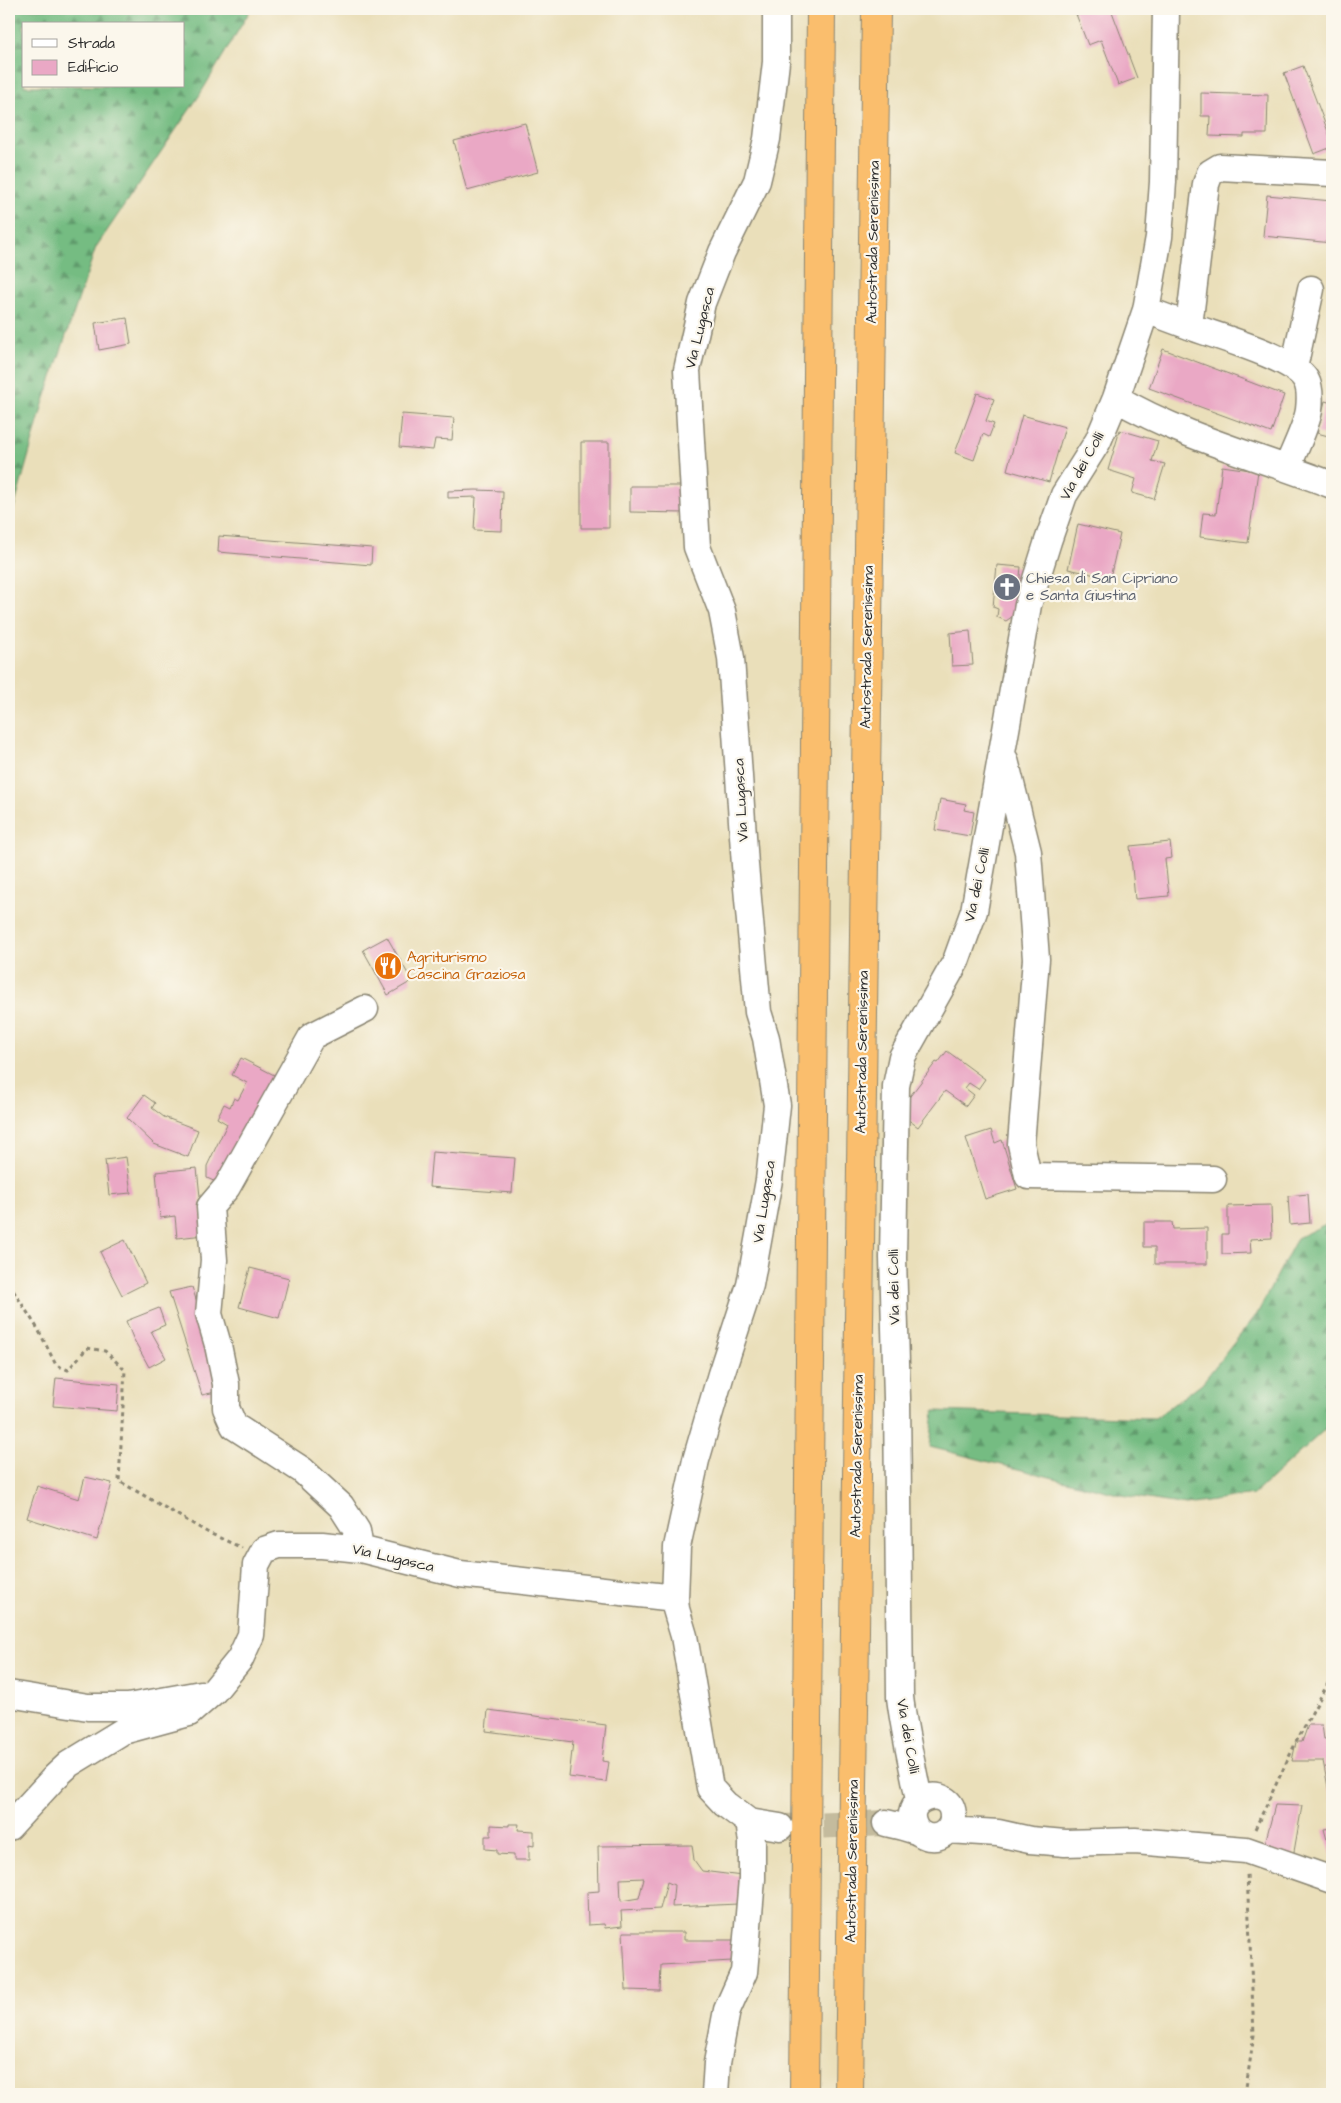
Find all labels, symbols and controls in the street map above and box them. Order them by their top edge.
legend [22,22,185,88]
text: Strada [68,33,115,54]
text: Edificio [68,57,119,78]
street label: Autostrada Serenissima [861,160,885,324]
street label: Via Lugasca [680,285,721,371]
street label: Via dei Colli [1055,427,1110,504]
street label: Autostrada Serenissima [855,565,879,729]
place label: Chiesa di San Cipriano e Santa Giustina [1026,568,1178,606]
church icon: Chiesa di San Cipriano e Santa Giustina [992,572,1022,602]
street label: Via Lugasca [728,757,755,842]
street label: Via dei Colli [959,845,995,924]
place label: Agriturismo Cascina Graziosa [407,947,526,985]
restaurant icon: Agriturismo Cascina Graziosa [373,951,403,981]
street label: Autostrada Serenissima [850,970,874,1134]
street label: Via Lugasca [747,1159,782,1245]
street label: Via dei Colli [883,1248,905,1325]
street label: Autostrada Serenissima [845,1374,869,1538]
street label: Via Lugasca [350,1538,436,1579]
street label: Via dei Colli [891,1697,925,1776]
street label: Autostrada Serenissima [840,1779,864,1943]

